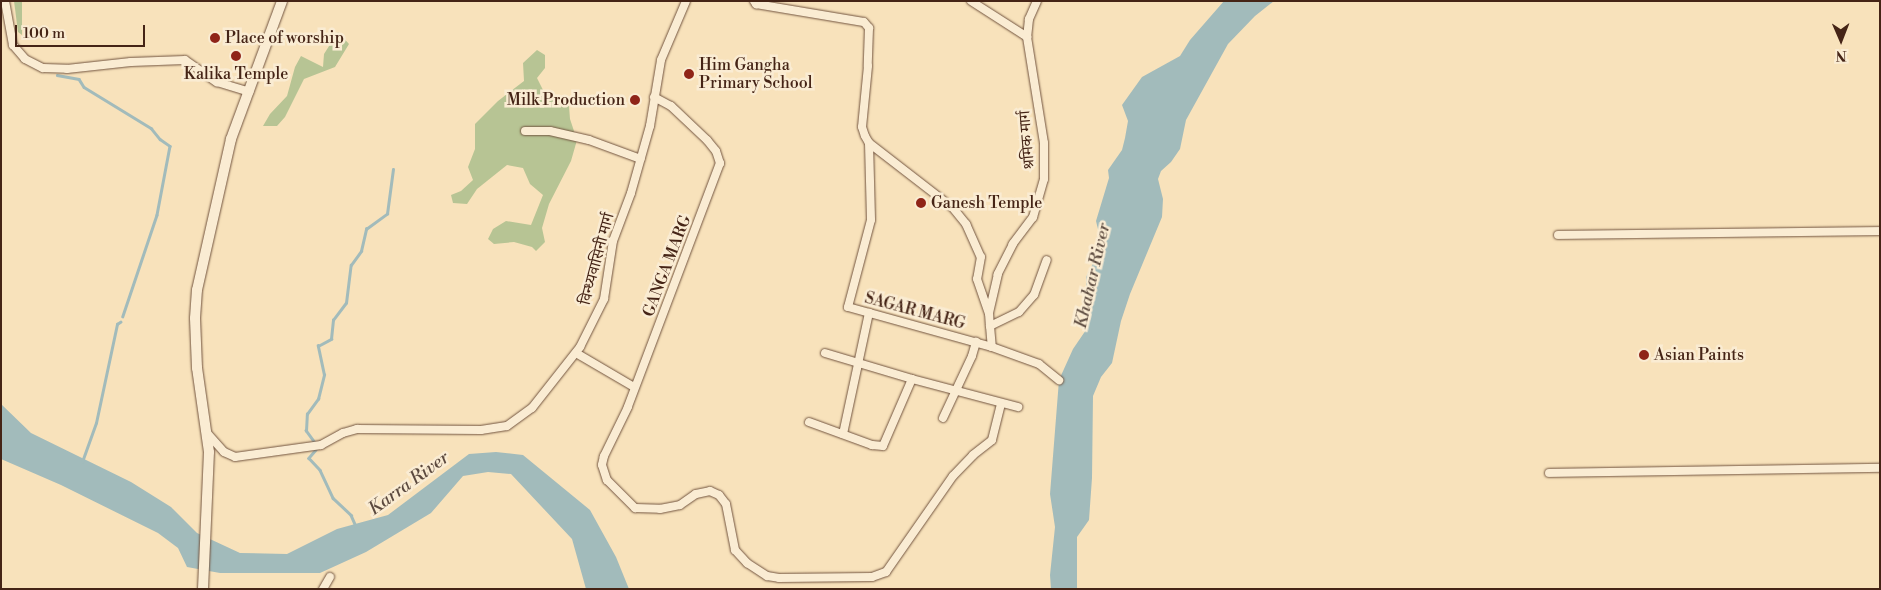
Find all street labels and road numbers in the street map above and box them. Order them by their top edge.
street label: श्रमिक मार्ग [1015,110,1039,170]
street label: विन्ध्यवासिनी मार्ग [576,211,618,307]
street label: GANGA MARG [639,213,695,319]
street label: SAGAR MARG [863,288,967,334]

